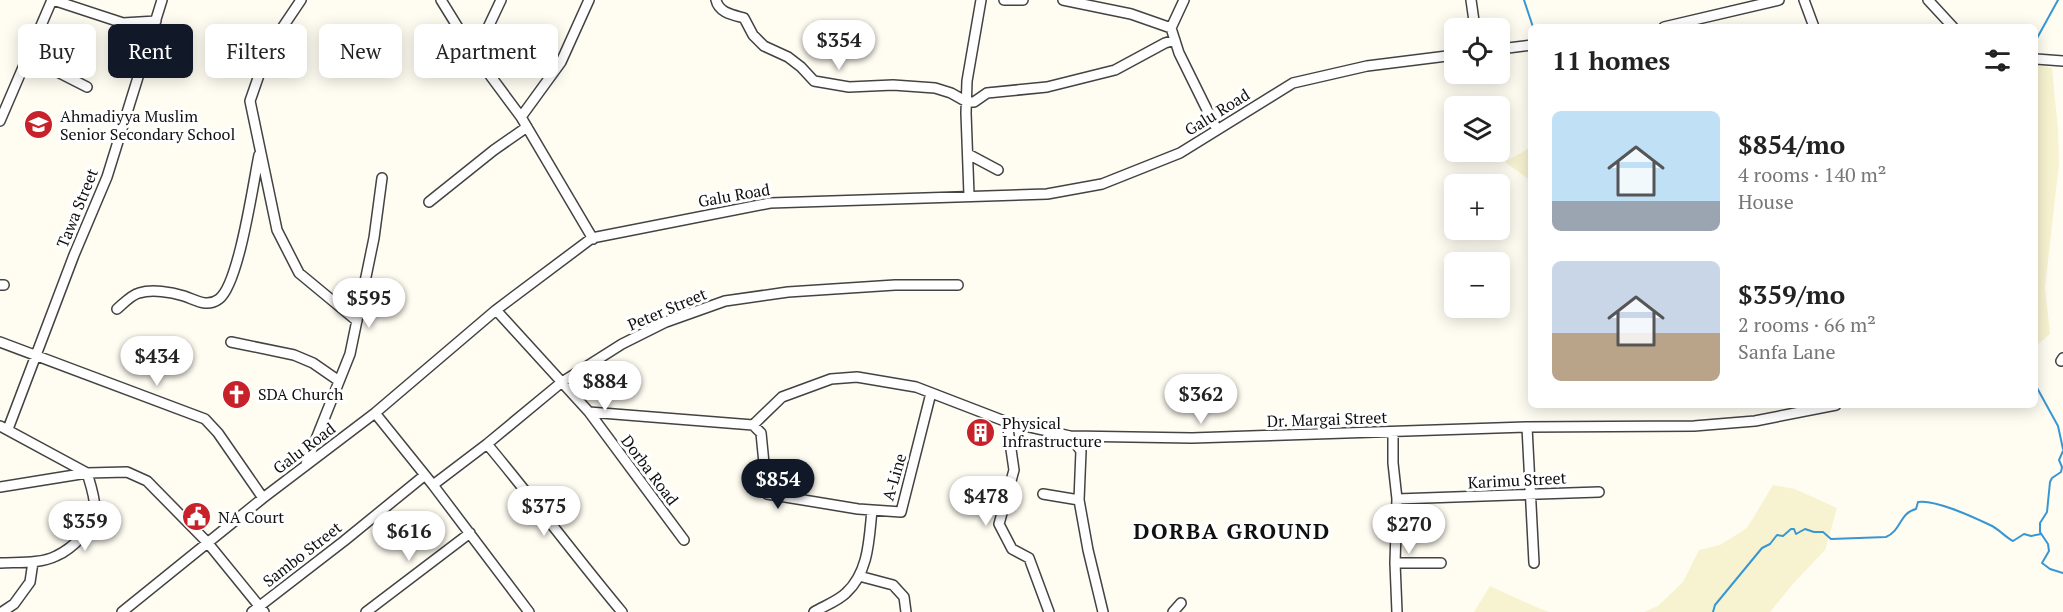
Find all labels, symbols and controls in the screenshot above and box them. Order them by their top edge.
map controls [1444,18,1510,318]
button: locate [1444,18,1510,84]
pin: $354 [803,20,875,71]
chip: Buy [18,24,96,78]
chip: Rent [108,24,193,78]
chip: Filters [205,24,307,78]
chip: New [319,24,402,78]
chip: Apartment [414,24,558,78]
text: $354 [816,26,862,53]
text: 11 homes [1552,43,1670,77]
icon: filters [1981,44,2014,77]
street label: Galu Road [1180,83,1254,141]
button: layers [1444,96,1510,162]
place label: Ahmadiyya Muslim Senior Secondary School [60,105,235,145]
school or university icon: Ahmadiyya Muslim Senior Secondary School [23,109,55,141]
text: $854/mo [1738,127,1845,161]
icon: home [1600,135,1672,207]
text: 4 rooms · 140 m² [1738,161,1886,188]
street label: Tawa Street [51,165,103,251]
button: + [1444,174,1510,240]
street label: Galu Road [696,178,772,212]
text: House [1738,188,1794,215]
button: − [1444,252,1510,318]
text: $359/mo [1738,277,1845,311]
pin: $595 [333,278,405,329]
street label: Peter Street [624,282,710,335]
text: $595 [346,284,392,311]
icon: home [1600,285,1672,357]
text: 2 rooms · 66 m² [1738,311,1876,338]
pin: $434 [121,336,193,387]
text: Sanfa Lane [1738,338,1836,365]
text: $434 [134,342,180,369]
pin: $884 [569,361,641,412]
text: $884 [582,367,628,394]
pin: $362 [1165,374,1237,425]
church icon: SDA Church [221,378,253,410]
text: $362 [1178,380,1224,407]
place label: SDA Church [258,383,344,405]
street label: Dr. Margai Street [1266,406,1388,432]
place label: Physical Infrastructure [1002,412,1102,452]
building icon: Physical Infrastructure [965,416,997,448]
street label: Galu Road [268,417,340,479]
street label: Dorba Road [616,430,684,510]
street label: A-Line [877,451,911,503]
pin: $854 [742,459,814,510]
text: $854 [755,465,801,492]
street label: Karimu Street [1467,466,1567,494]
pin: $478 [950,476,1022,527]
text: $478 [963,482,1009,509]
pin: $375 [508,486,580,537]
text: $375 [521,492,567,519]
pin: $359 [49,501,121,552]
public building icon: NA Court [181,501,213,533]
pin: $270 [1373,504,1445,555]
place label: NA Court [218,506,284,528]
text: $359 [62,507,108,534]
text: $270 [1386,510,1432,537]
pin: $616 [373,511,445,562]
street label: Sambo Street [258,516,346,592]
district label: DORBA GROUND [1133,516,1331,545]
text: $616 [386,517,432,544]

